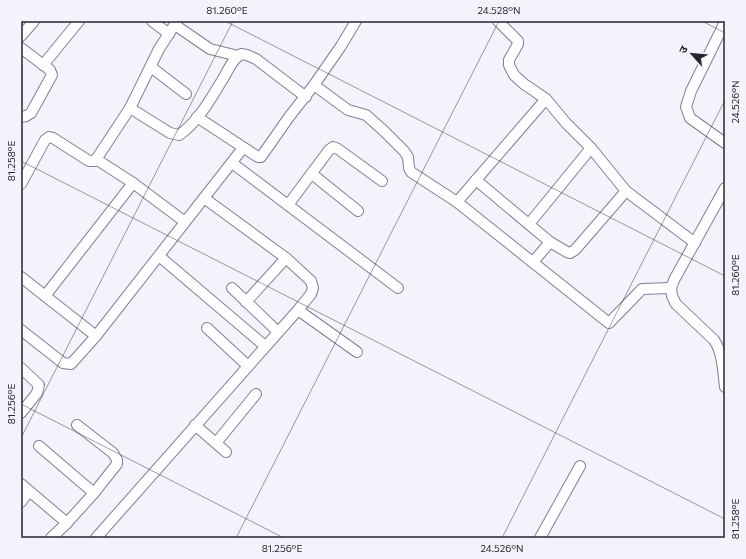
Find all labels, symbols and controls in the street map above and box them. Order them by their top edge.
text: 81.260°E [206,4,248,16]
text: 24.528°N [477,4,521,16]
north arrow [672,34,712,74]
text: उ [675,43,690,55]
text: 24.526°N [729,80,741,124]
text: 81.258°E [5,141,17,181]
text: 81.260°E [729,254,741,296]
text: 81.256°E [5,384,17,424]
text: 81.258°E [729,499,741,539]
text: 81.256°E [262,542,302,554]
text: 24.526°N [480,542,524,554]

